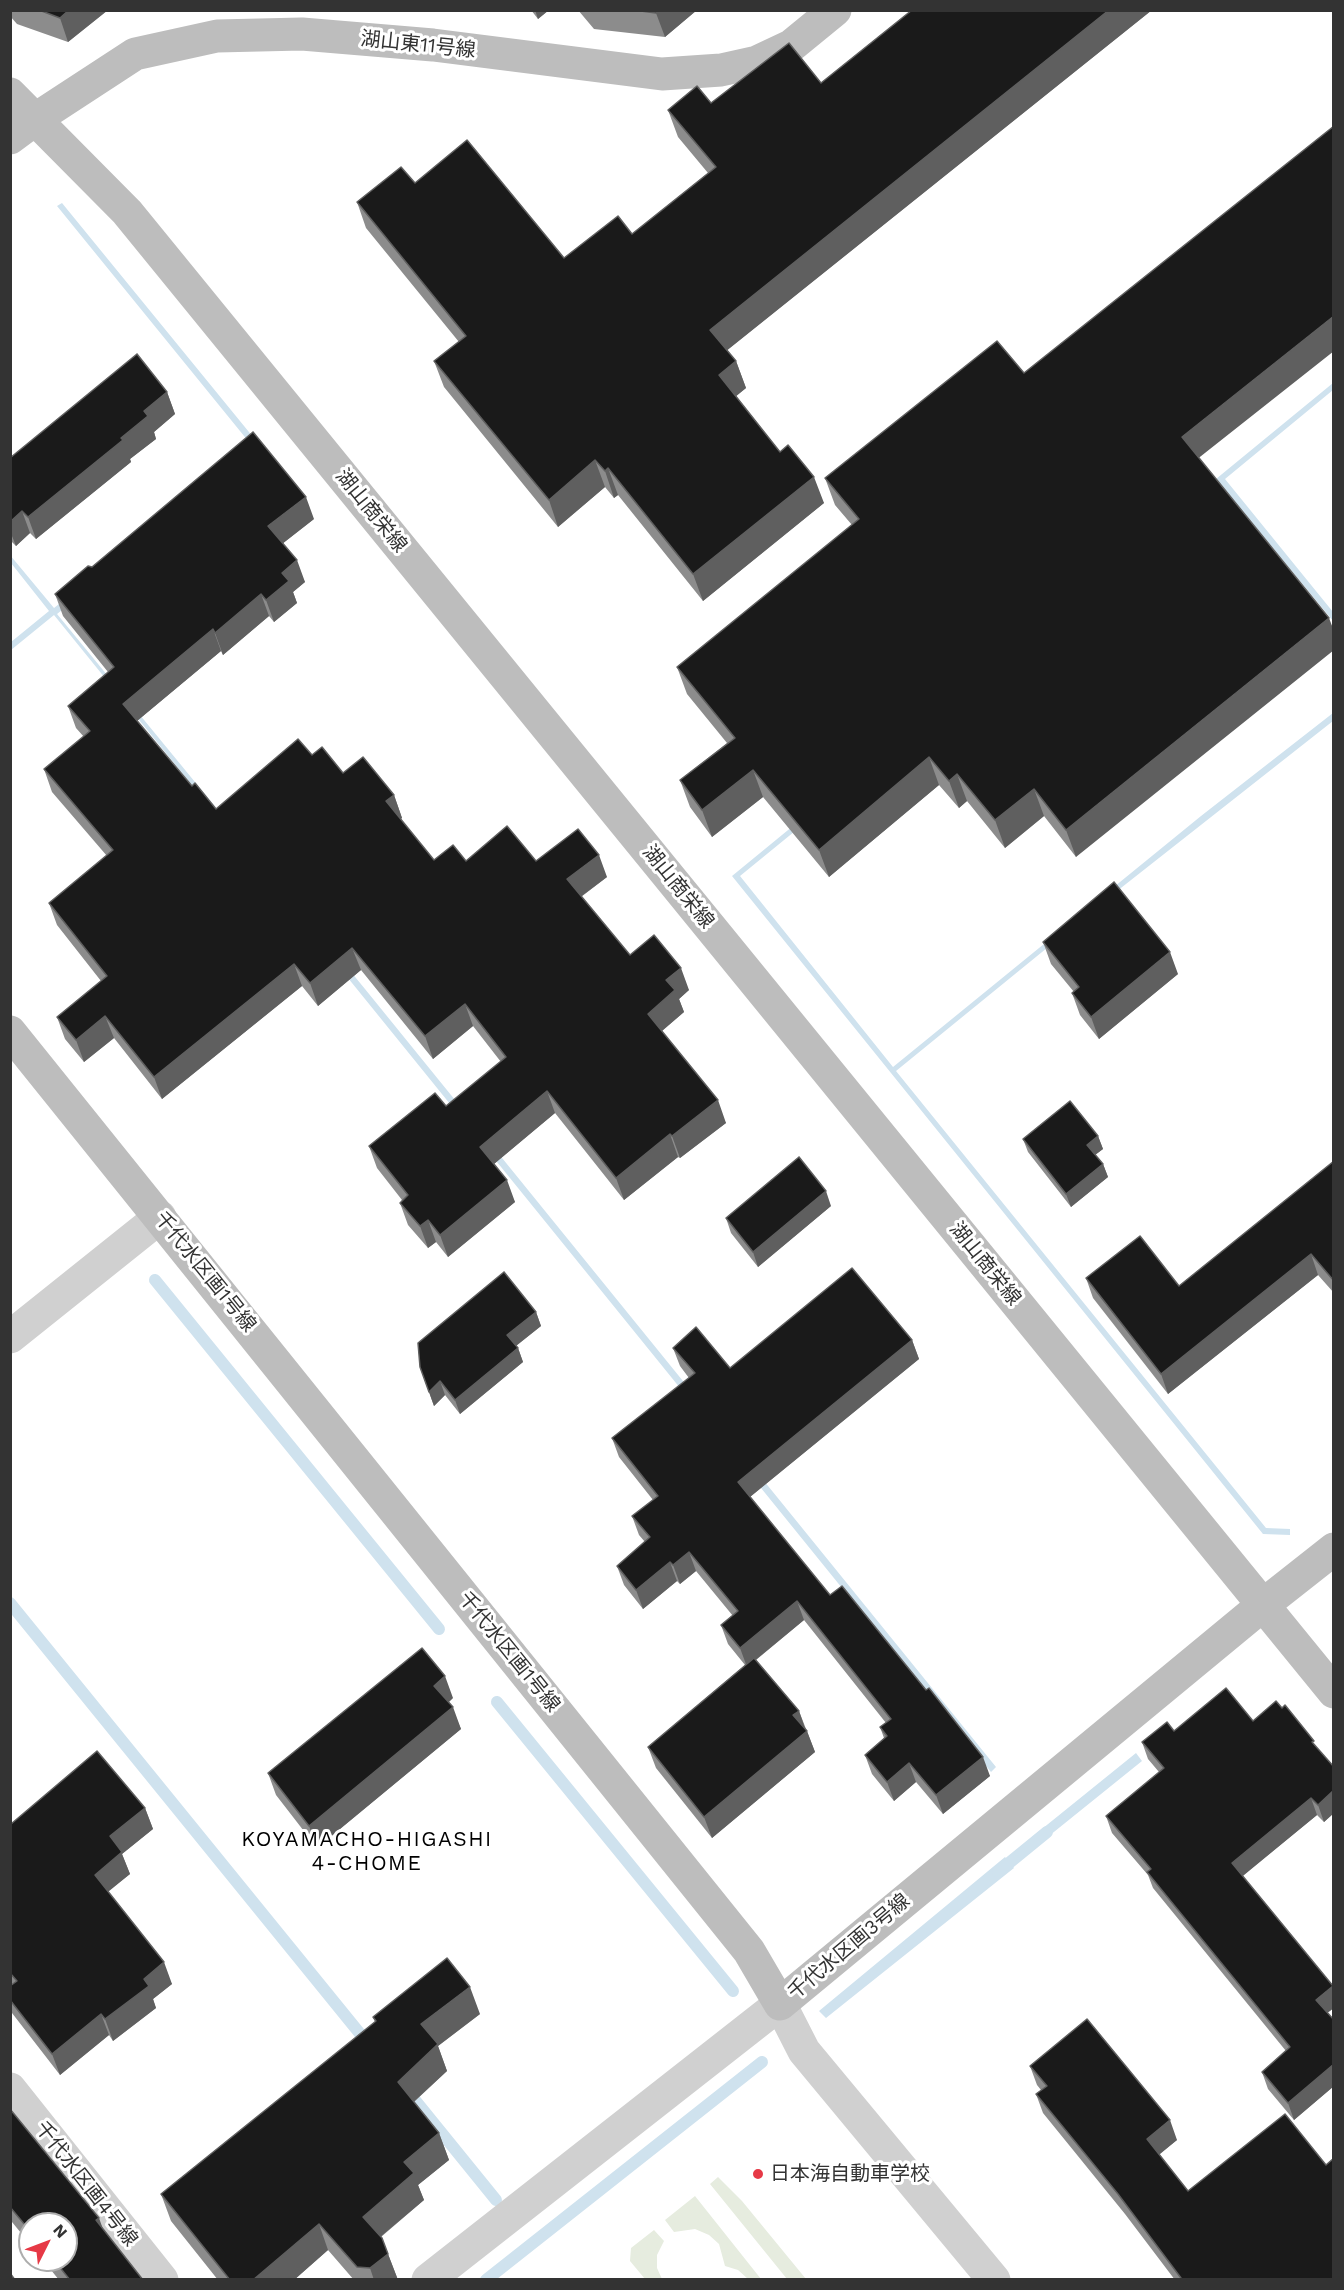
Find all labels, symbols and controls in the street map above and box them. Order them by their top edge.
street label: 湖山東11号線 [359,27,477,63]
street label: 湖山商栄線 [330,465,412,557]
street label: 湖山商栄線 [637,841,719,933]
street label: 千代水区画1号線 [149,1207,261,1337]
street label: 湖山商栄線 [944,1218,1026,1310]
street label: 千代水区画1号線 [453,1587,565,1717]
district label: KOYAMACHO-HIGASHI 4-CHOME [241,1827,493,1877]
street label: 千代水区画3号線 [783,1889,915,2005]
street label: 千代水区画4号線 [30,2117,142,2251]
place label: 日本海自動車学校 [770,2162,930,2186]
marker: 日本海自動車学校 [751,2167,765,2181]
north arrow [18,2212,78,2272]
text: N [49,2220,71,2242]

